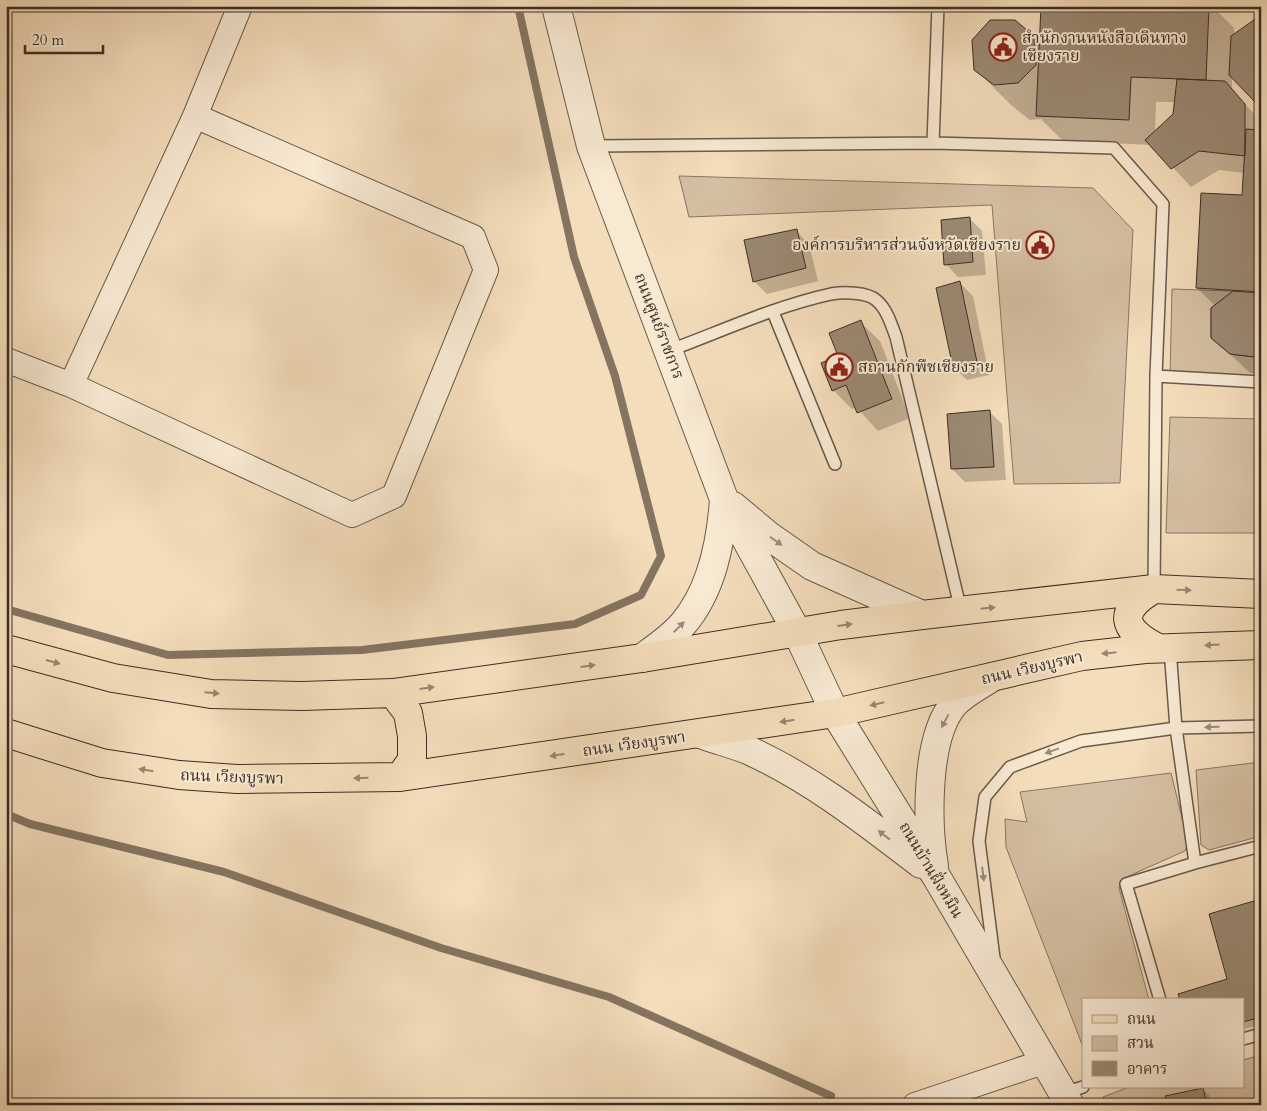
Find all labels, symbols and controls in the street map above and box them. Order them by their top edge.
scale bar [25,22,102,54]
place label: สำนักงานหนังสือเดินทาง เชียงราย [1022,27,1187,67]
text: 20 m [32,30,64,50]
public building icon: สำนักงานหนังสือเดินทาง เชียงราย [988,32,1018,62]
public building icon: องค์การบริหารส่วนจังหวัดเชียงราย [1025,230,1055,260]
place label: องค์การบริหารส่วนจังหวัดเชียงราย [792,234,1021,256]
street label: ถนนศูนย์ราชการ [629,270,689,382]
public building icon: สถานกักพืชเชียงราย [824,352,854,382]
place label: สถานกักพืชเชียงราย [858,356,994,378]
one-way arrow [769,536,782,546]
one-way arrow [1176,586,1192,594]
one-way arrow [980,604,996,612]
one-way arrow [837,620,853,628]
one-way arrow [673,621,685,633]
one-way arrow [1204,642,1220,650]
street label: ถนน เวียงบูรพา [979,646,1085,690]
one-way arrow [1101,649,1117,657]
one-way arrow [46,658,61,666]
one-way arrow [580,662,596,670]
one-way arrow [419,684,435,692]
one-way arrow [205,689,221,697]
one-way arrow [869,700,884,708]
one-way arrow [941,714,949,729]
one-way arrow [778,717,794,725]
one-way arrow [1204,723,1220,731]
street label: ถนน เวียงบูรพา [581,726,687,762]
one-way arrow [1044,748,1059,756]
one-way arrow [548,751,564,759]
street label: ถนน เวียงบูรพา [180,764,284,790]
one-way arrow [138,765,154,773]
one-way arrow [352,774,368,782]
street label: ถนนบ้านฝั่งหมิน [894,817,969,922]
one-way arrow [877,830,890,841]
one-way arrow [979,867,987,883]
legend [1082,998,1244,1088]
text: ถนน [1127,1009,1156,1029]
text: สวน [1127,1033,1154,1053]
text: อาคาร [1127,1059,1167,1079]

